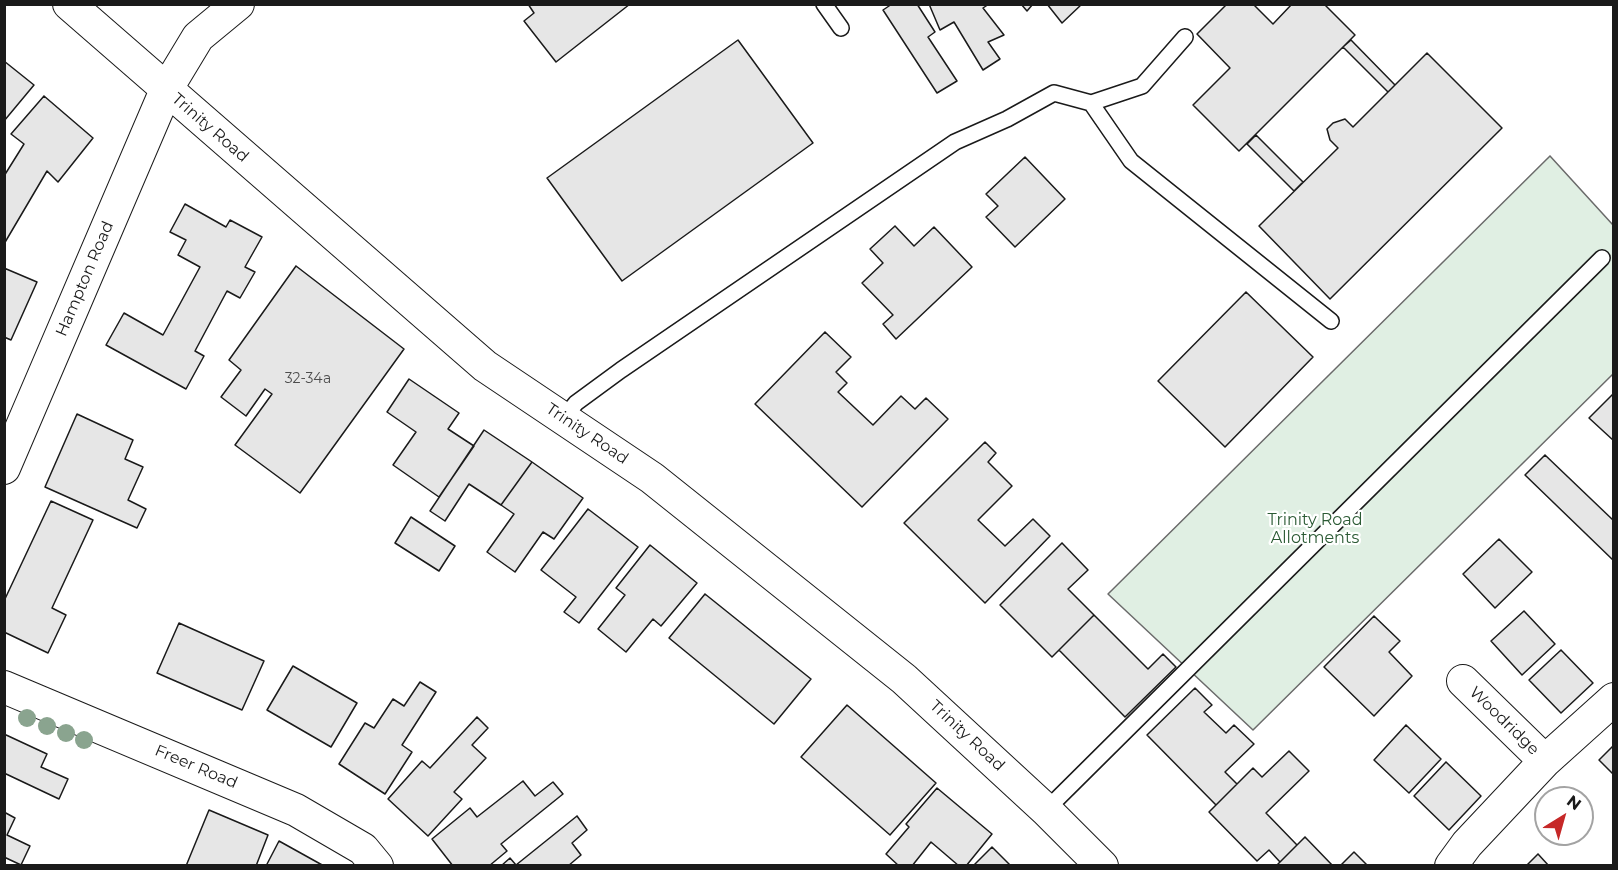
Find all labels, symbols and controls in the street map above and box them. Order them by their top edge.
street label: Trinity Road [168,90,252,166]
street label: Hampton Road [52,218,118,340]
house number: 32-34a [285,371,331,387]
street label: Trinity Road [542,399,632,469]
park label: Trinity Road Allotments [1267,510,1363,548]
street label: Woodridge [1465,683,1543,759]
street label: Trinity Road [926,697,1008,775]
street label: Freer Road [152,741,240,793]
north arrow [1534,786,1594,846]
text: N [1563,791,1585,814]

